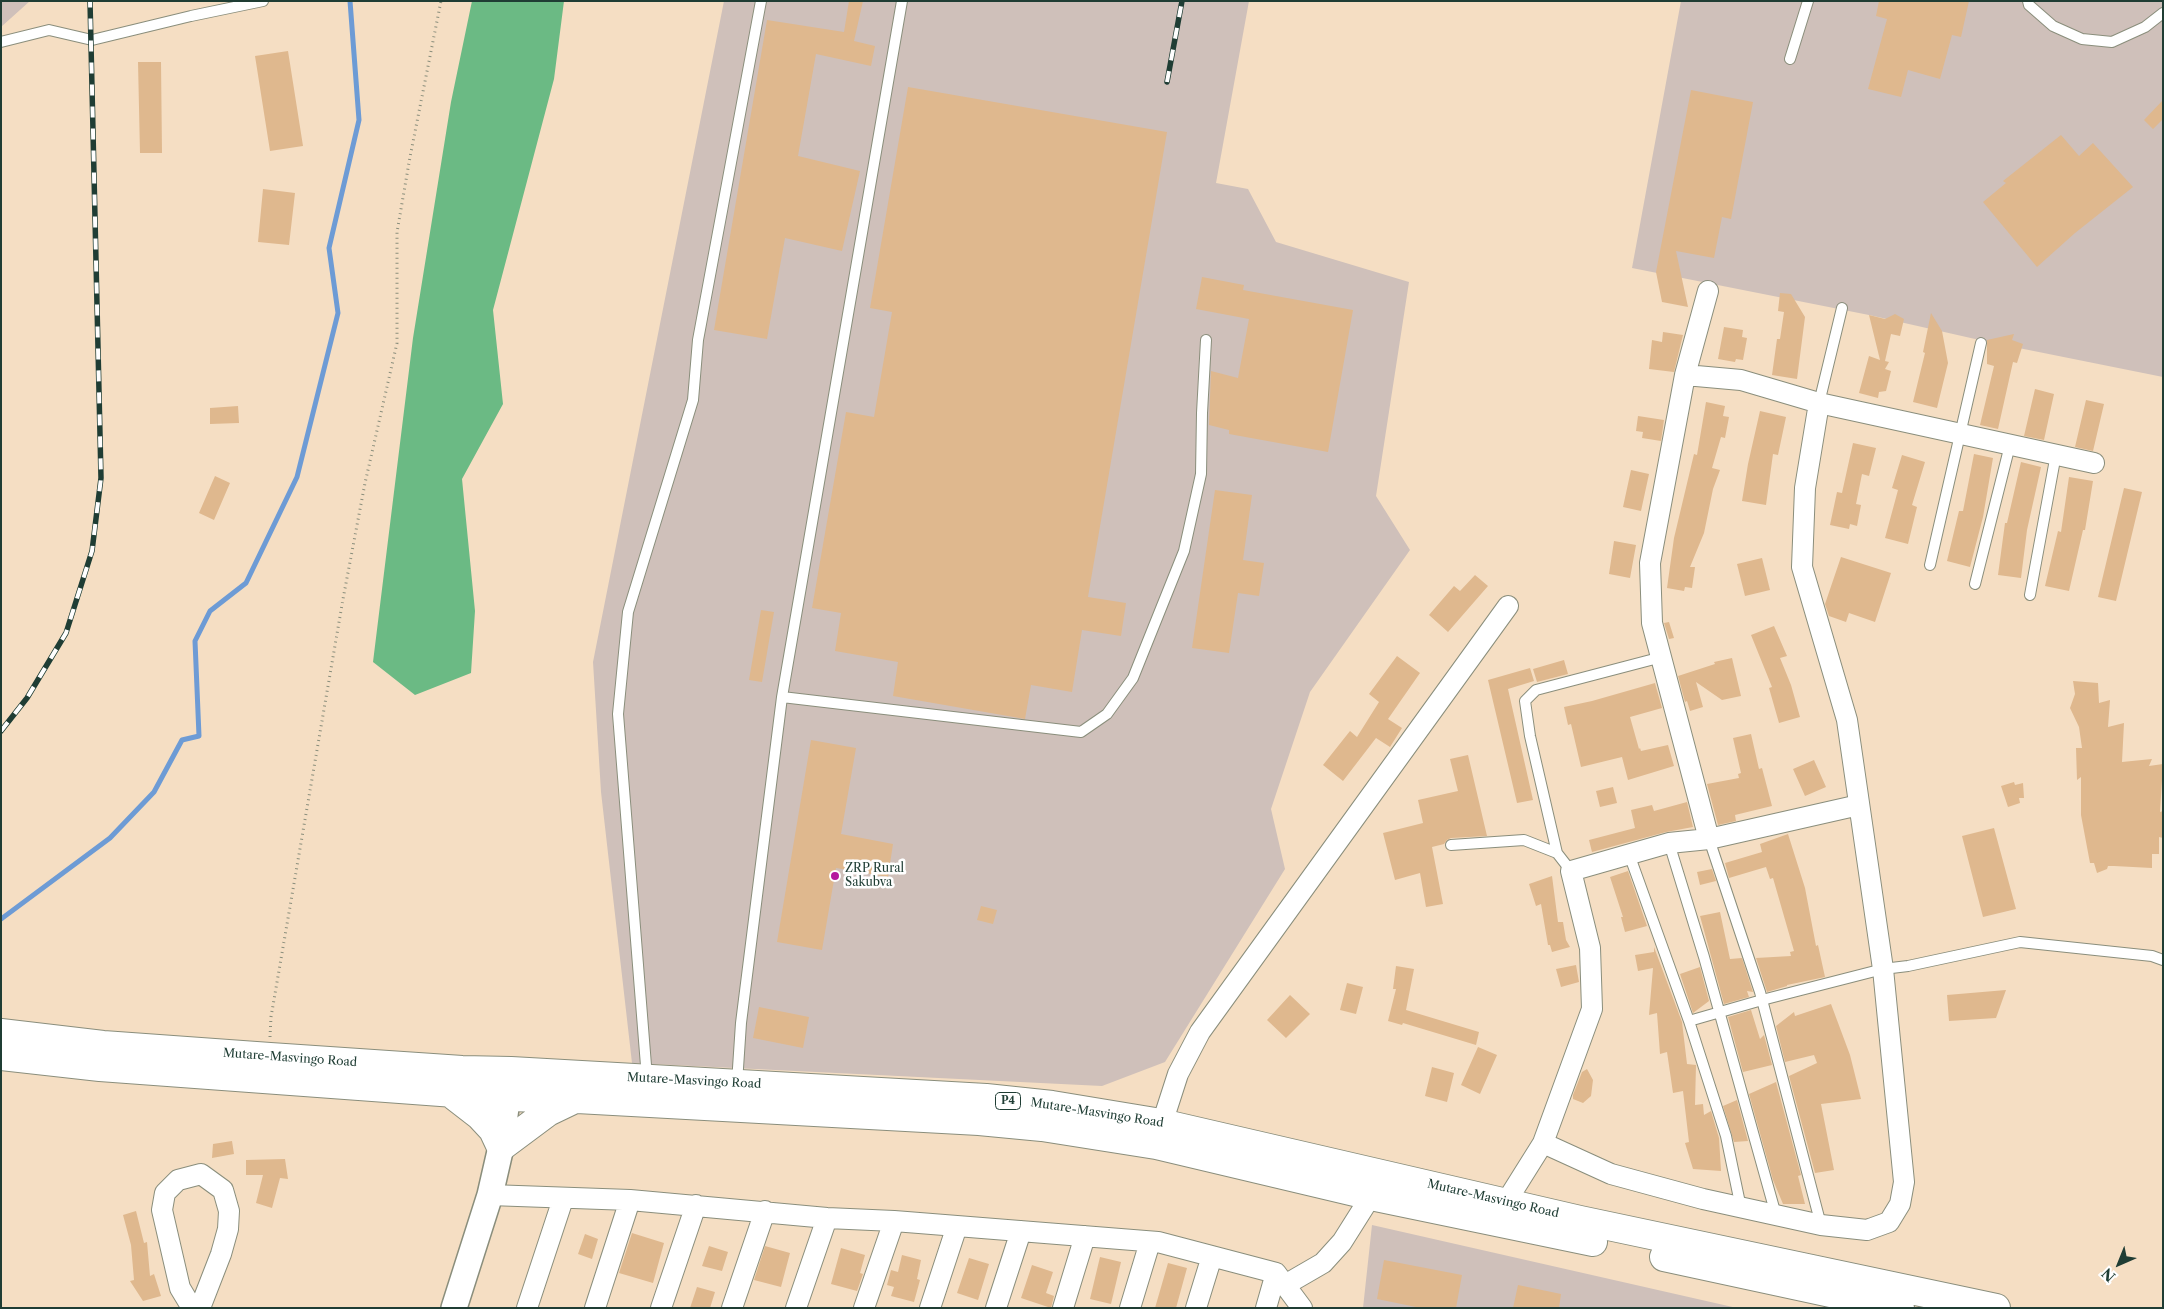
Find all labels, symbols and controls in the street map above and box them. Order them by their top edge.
place label: ZRP Rural Sakubva [845,862,904,890]
marker: ZRP Rural Sakubva [829,870,841,882]
street label: Mutare-Masvingo Road [222,1046,358,1070]
street label: Mutare-Masvingo Road [626,1070,762,1092]
road number: P4 [996,1092,1020,1110]
street label: Mutare-Masvingo Road [1029,1095,1165,1131]
street label: Mutare-Masvingo Road [1426,1177,1560,1221]
north arrow [2094,1239,2144,1289]
text: N [2098,1264,2119,1285]

